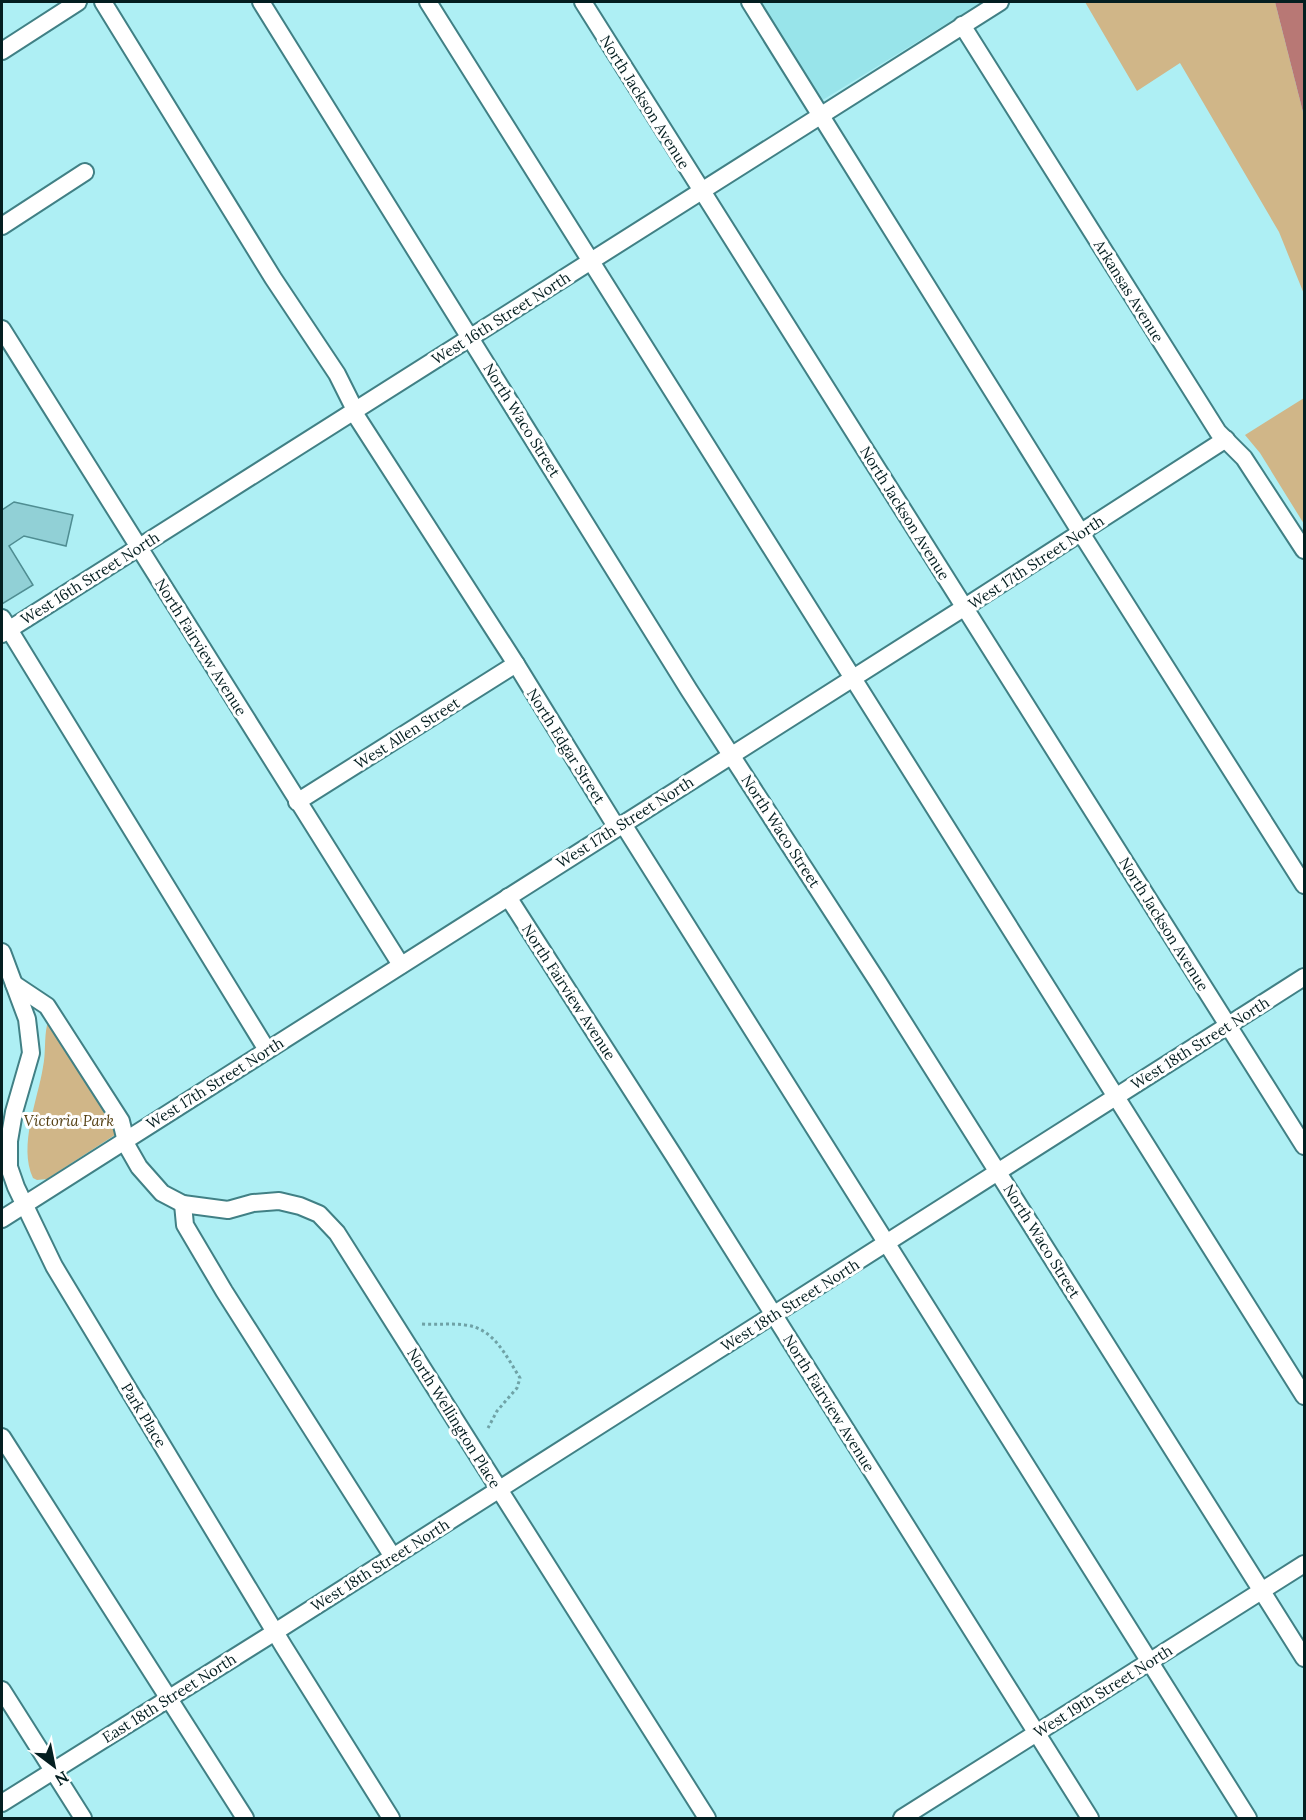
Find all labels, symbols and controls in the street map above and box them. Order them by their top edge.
street label: North Jackson Avenue [596,32,694,172]
street label: Arkansas Avenue [1089,235,1168,346]
street label: West 16th Street North [428,268,574,368]
street label: North Waco Street [479,360,565,481]
street label: North Jackson Avenue [856,443,954,583]
street label: West 17th Street North [964,511,1108,613]
street label: West 16th Street North [17,528,163,628]
street label: North Fairview Avenue [151,575,251,719]
street label: North Edgar Street [523,685,609,807]
street label: West Allen Street [351,693,463,773]
street label: North Waco Street [737,771,825,891]
street label: West 17th Street North [553,772,697,872]
street label: North Jackson Avenue [1115,854,1213,994]
street label: North Fairview Avenue [518,920,620,1064]
street label: West 18th Street North [1127,993,1273,1093]
street label: West 17th Street North [143,1033,287,1133]
park label: Victoria Park [24,1111,114,1130]
street label: North Waco Street [999,1181,1085,1302]
street label: West 18th Street North [717,1255,863,1355]
street label: North Fairview Avenue [779,1331,879,1475]
street label: North Wellington Place [403,1344,505,1492]
street label: Park Place [117,1379,171,1451]
street label: West 18th Street North [307,1515,453,1615]
street label: West 19th Street North [1030,1641,1176,1741]
street label: East 18th Street North [99,1649,239,1747]
north arrow [24,1736,84,1796]
text: N [51,1767,72,1790]

